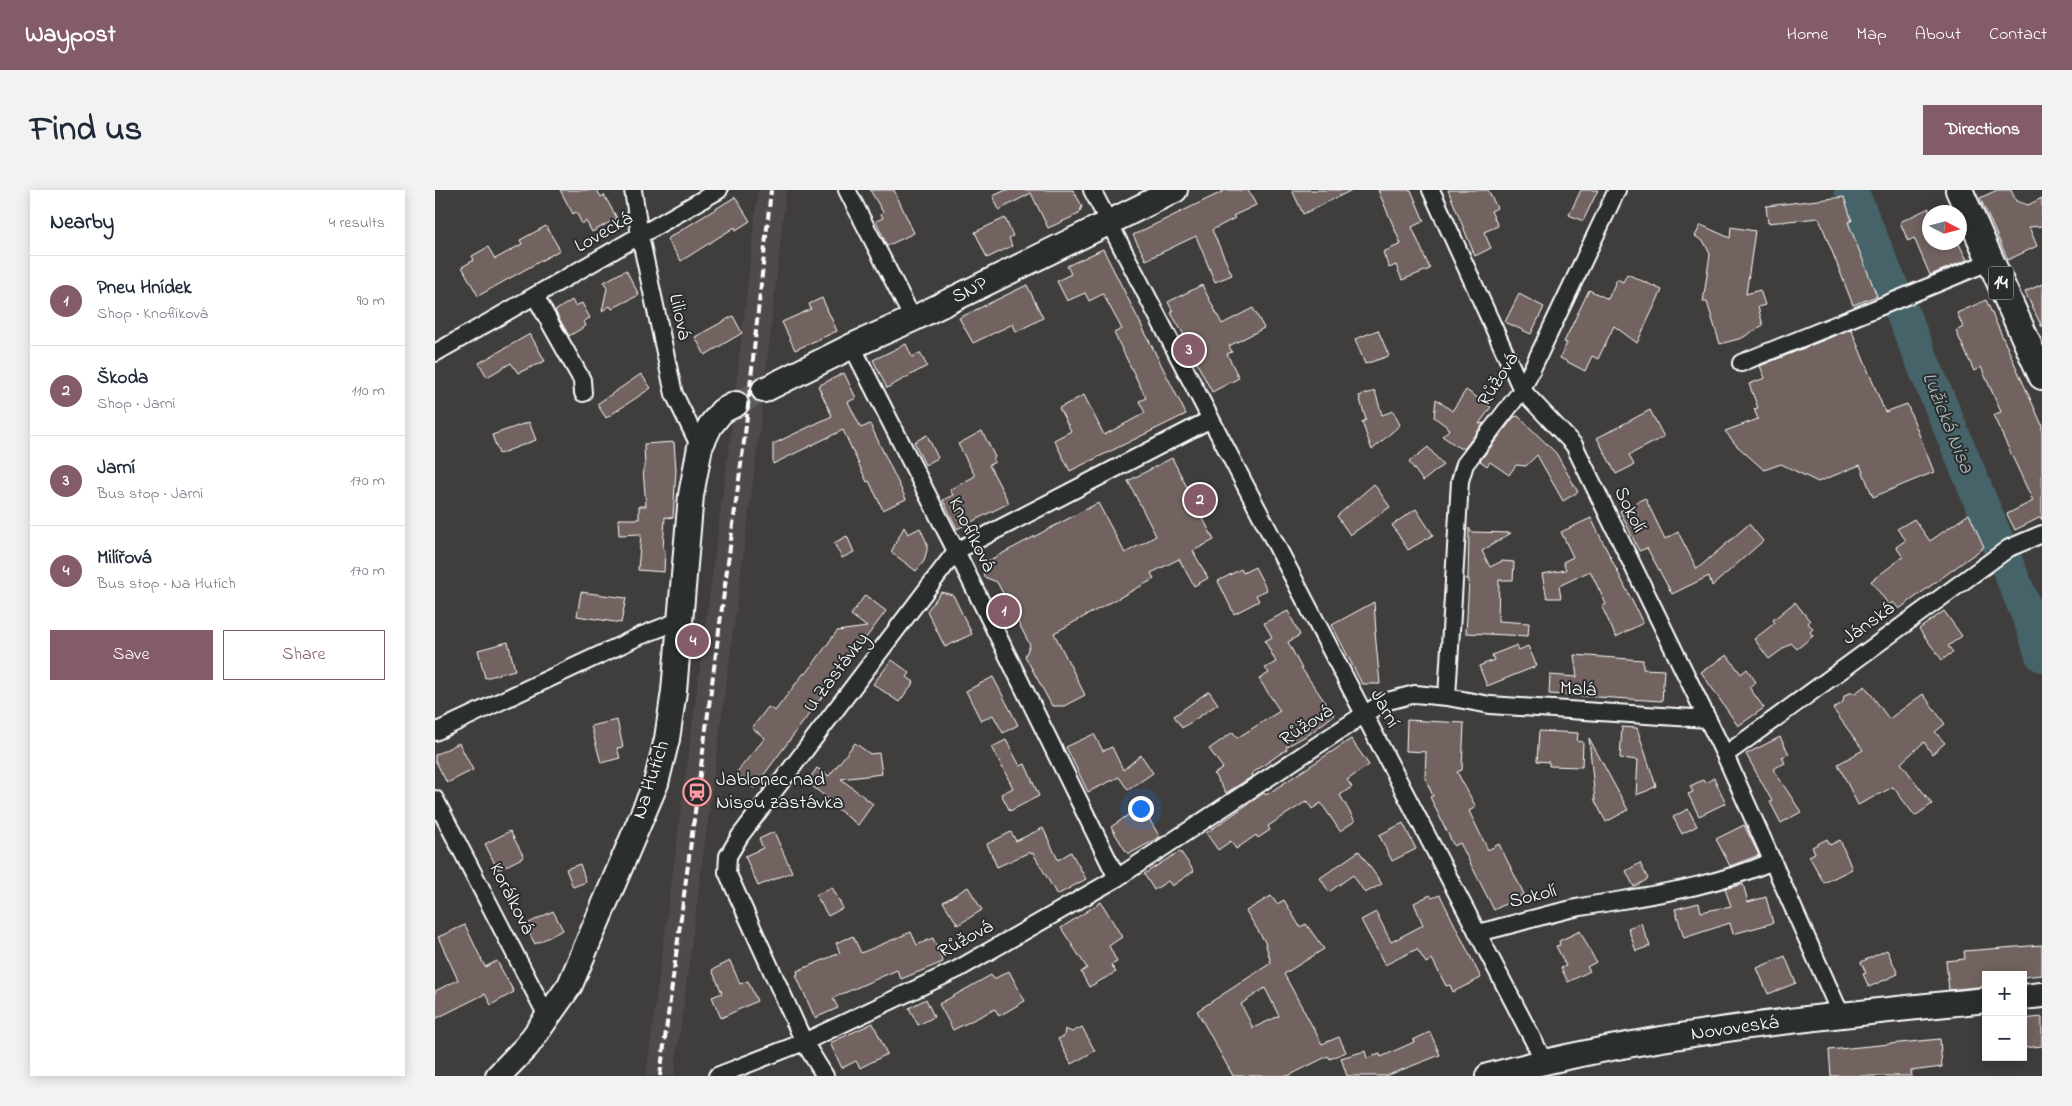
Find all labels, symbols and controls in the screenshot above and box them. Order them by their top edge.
text: Waypost [25,18,116,53]
text: Home [1787,22,1828,48]
text: Map [1856,22,1887,48]
text: About [1915,22,1961,48]
text: Contact [1989,22,2047,48]
text: Find us [30,105,142,156]
button: Directions [1923,105,2042,155]
street label: Lovecká [570,205,638,261]
north arrow [1922,205,1967,250]
text: Nearby [50,208,114,238]
text: 4 results [329,211,385,235]
road number: 14 [1989,266,2013,300]
street label: SNP [947,269,993,312]
text: Pneu Hnídek [97,275,192,302]
text: 1 [63,289,69,313]
text: 90 m [357,289,385,313]
street label: Liliová [660,291,698,343]
text: Shop · Knoflíková [97,302,208,326]
pin: 3 [1173,331,1205,369]
street label: Růžová [1471,347,1527,413]
text: Škoda [97,365,148,392]
water label: Lužická Nisa [1913,368,1981,479]
text: 2 [62,379,70,403]
text: 110 m [351,379,385,403]
text: Shop · Jarní [97,392,175,416]
text: Jarní [97,455,135,482]
text: 3 [63,469,69,493]
text: 170 m [350,469,385,493]
pin: 2 [1184,481,1216,519]
text: Bus stop · Jarní [97,482,203,506]
street label: Sokolí [1605,482,1653,538]
street label: Knoflíková [940,492,1002,578]
text: Milířová [97,545,151,572]
text: 4 [63,559,69,583]
text: 170 m [350,559,385,583]
text: Bus stop · Na Hutích [97,572,236,596]
pin: 1 [988,592,1020,630]
street label: Jánská [1837,595,1901,653]
pin: 4 [677,622,709,660]
street label: U Zastávky [797,627,877,719]
button: Save [50,630,213,680]
button: Share [223,630,385,680]
street label: Malá [1559,675,1597,705]
street label: Jarní [1362,684,1406,734]
street label: Růžová [1274,697,1340,755]
street label: Na Hutích [626,737,678,823]
place label: Jablonec nad Nisou zastávka [716,766,844,818]
station icon: Jablonec nad Nisou zastávka [682,777,712,807]
your location [1128,796,1154,822]
street label: Korálková [481,858,541,940]
street label: Sokolí [1506,877,1560,917]
street label: Růžová [933,913,999,967]
map controls [1982,971,2027,1061]
button: + [1982,971,2027,1016]
street label: Novoveská [1689,1008,1781,1050]
button: − [1982,1016,2027,1061]

